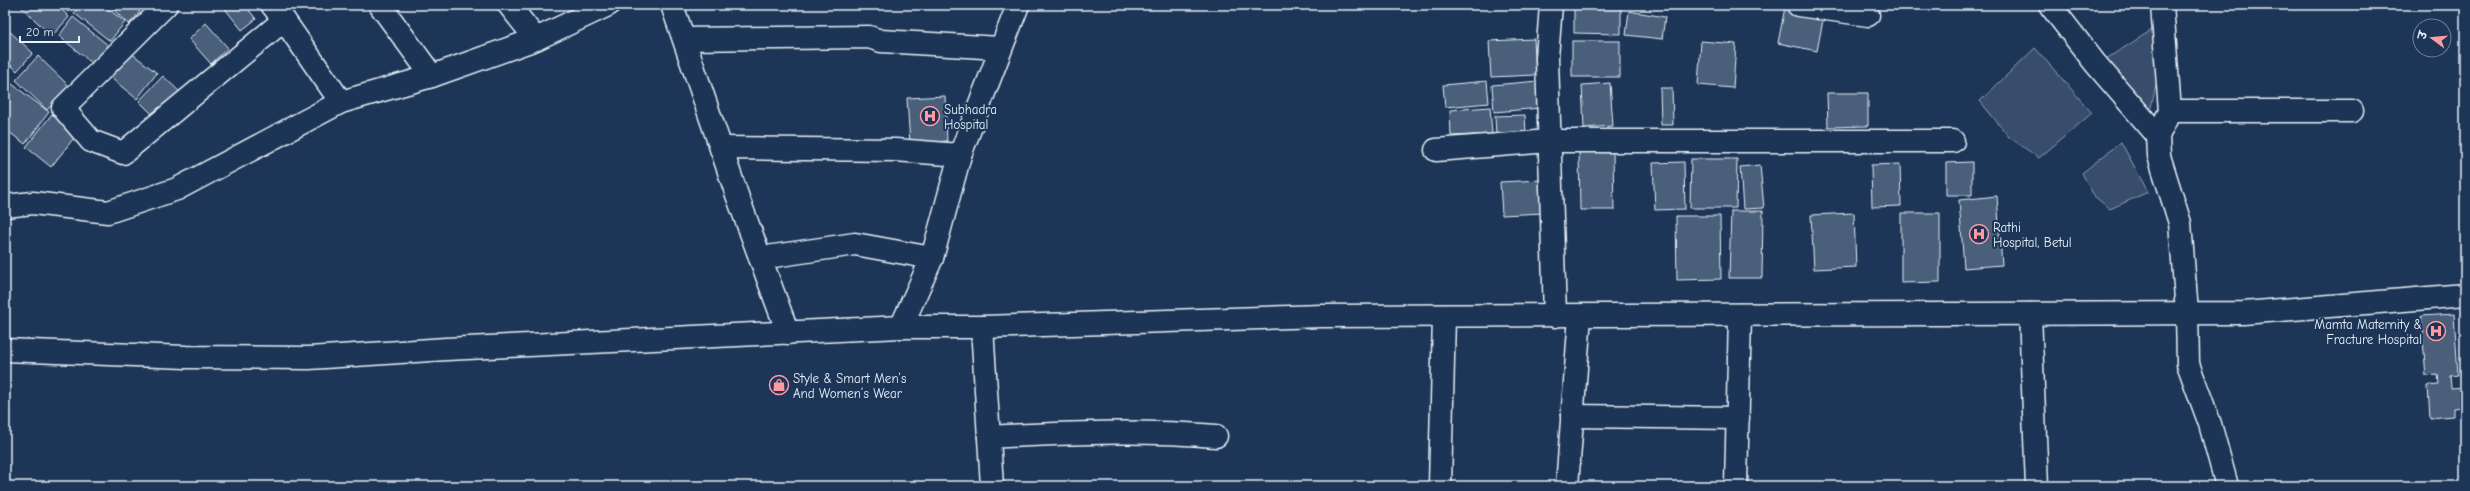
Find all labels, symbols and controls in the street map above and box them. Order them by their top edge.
scale bar [20,18,79,44]
north arrow [2412,18,2452,58]
text: 20 m [26,25,54,39]
text: उ [2415,28,2431,42]
place label: Subhadra Hospital [944,102,997,132]
hospital icon: Subhadra Hospital [919,105,941,127]
place label: Rathi Hospital, Betul [1993,220,2072,250]
hospital icon: Rathi Hospital, Betul [1968,223,1990,245]
place label: Mamta Maternity & Fracture Hospital [2314,317,2422,347]
hospital icon: Mamta Maternity & Fracture Hospital [2425,320,2447,342]
place label: Style & Smart Men’s And Women’s Wear [793,371,906,401]
shop icon: Style & Smart Men’s And Women’s Wear [768,374,790,396]

